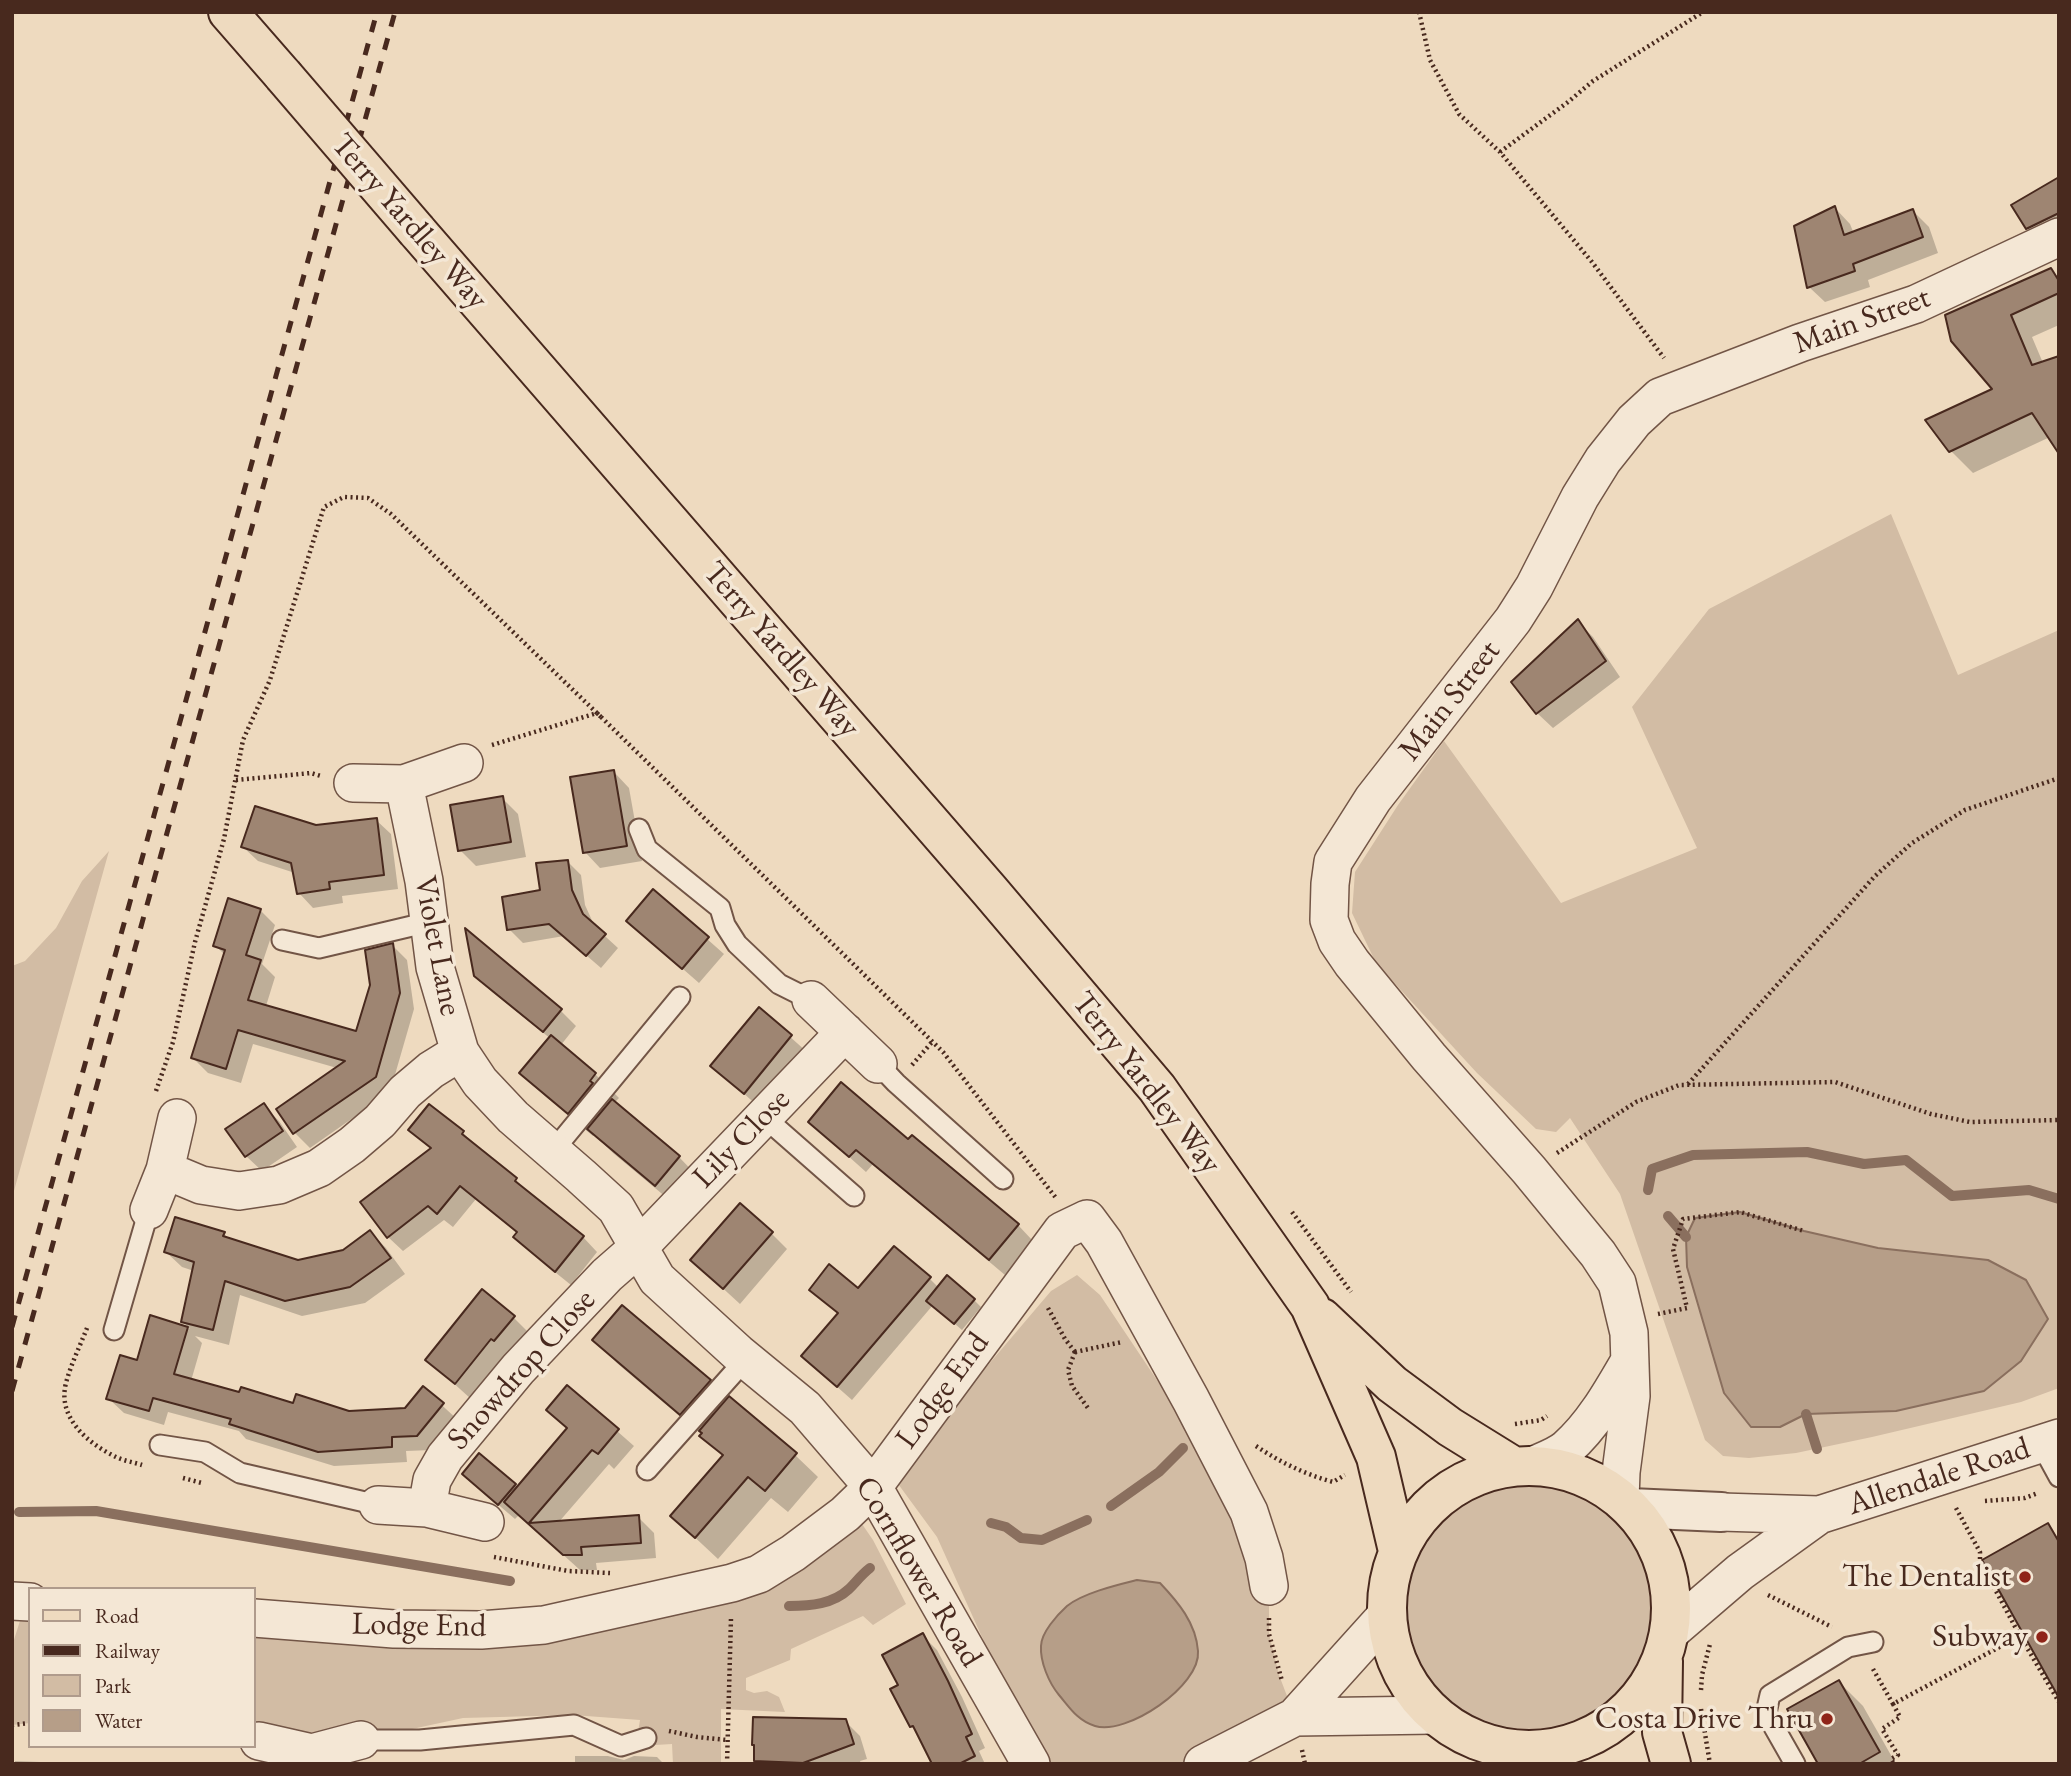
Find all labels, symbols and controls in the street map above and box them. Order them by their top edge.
street label: Terry Yardley Way [322,126,496,318]
street label: Main Street [1789,279,1935,363]
street label: Terry Yardley Way [694,554,868,746]
street label: Main Street [1391,633,1509,769]
street label: Violet Lane [405,873,469,1019]
street label: Terry Yardley Way [1063,984,1229,1182]
street label: Lily Close [685,1081,799,1197]
street label: Snowdrop Close [440,1282,604,1458]
street label: Lodge End [888,1325,998,1457]
street label: Allendale Road [1843,1429,2035,1525]
street label: Cornflower Road [846,1470,990,1674]
place label: The Dentalist [1842,1558,2011,1596]
marker: The Dentalist [2017,1569,2033,1585]
legend [28,1587,256,1748]
text: Road [95,1602,139,1629]
street label: Lodge End [351,1606,487,1646]
place label: Subway [1932,1618,2028,1656]
marker: Subway [2034,1629,2050,1645]
text: Railway [95,1637,160,1664]
text: Park [95,1672,131,1699]
place label: Costa Drive Thru [1595,1700,1813,1738]
text: Water [95,1707,142,1734]
marker: Costa Drive Thru [1819,1711,1835,1727]

